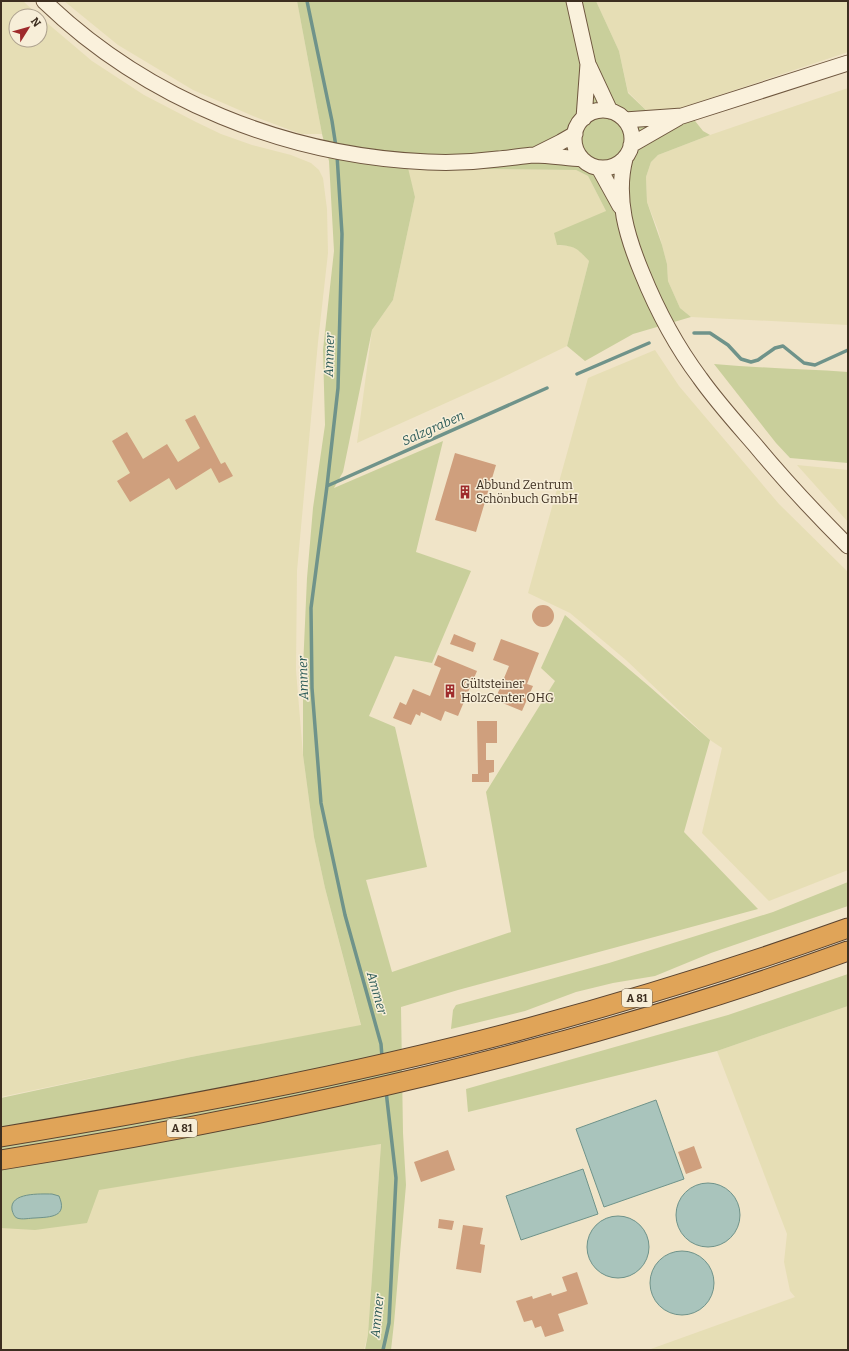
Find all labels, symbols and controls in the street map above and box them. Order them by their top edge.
north arrow [8,8,48,48]
text: N [28,15,44,30]
water label: Ammer [321,332,337,378]
water label: Salzgraben [399,408,467,448]
place label: Abbund Zentrum Schönbuch GmbH [476,478,578,506]
building icon: Abbund Zentrum Schönbuch GmbH [457,484,473,500]
water label: Ammer [295,655,311,701]
place label: Gültsteiner HolzCenter OHG [461,677,554,705]
building icon: Gültsteiner HolzCenter OHG [442,683,458,699]
water label: Ammer [363,969,390,1017]
road number: A 81 [622,989,652,1007]
road number: A 81 [167,1119,197,1137]
water label: Ammer [367,1293,387,1340]

